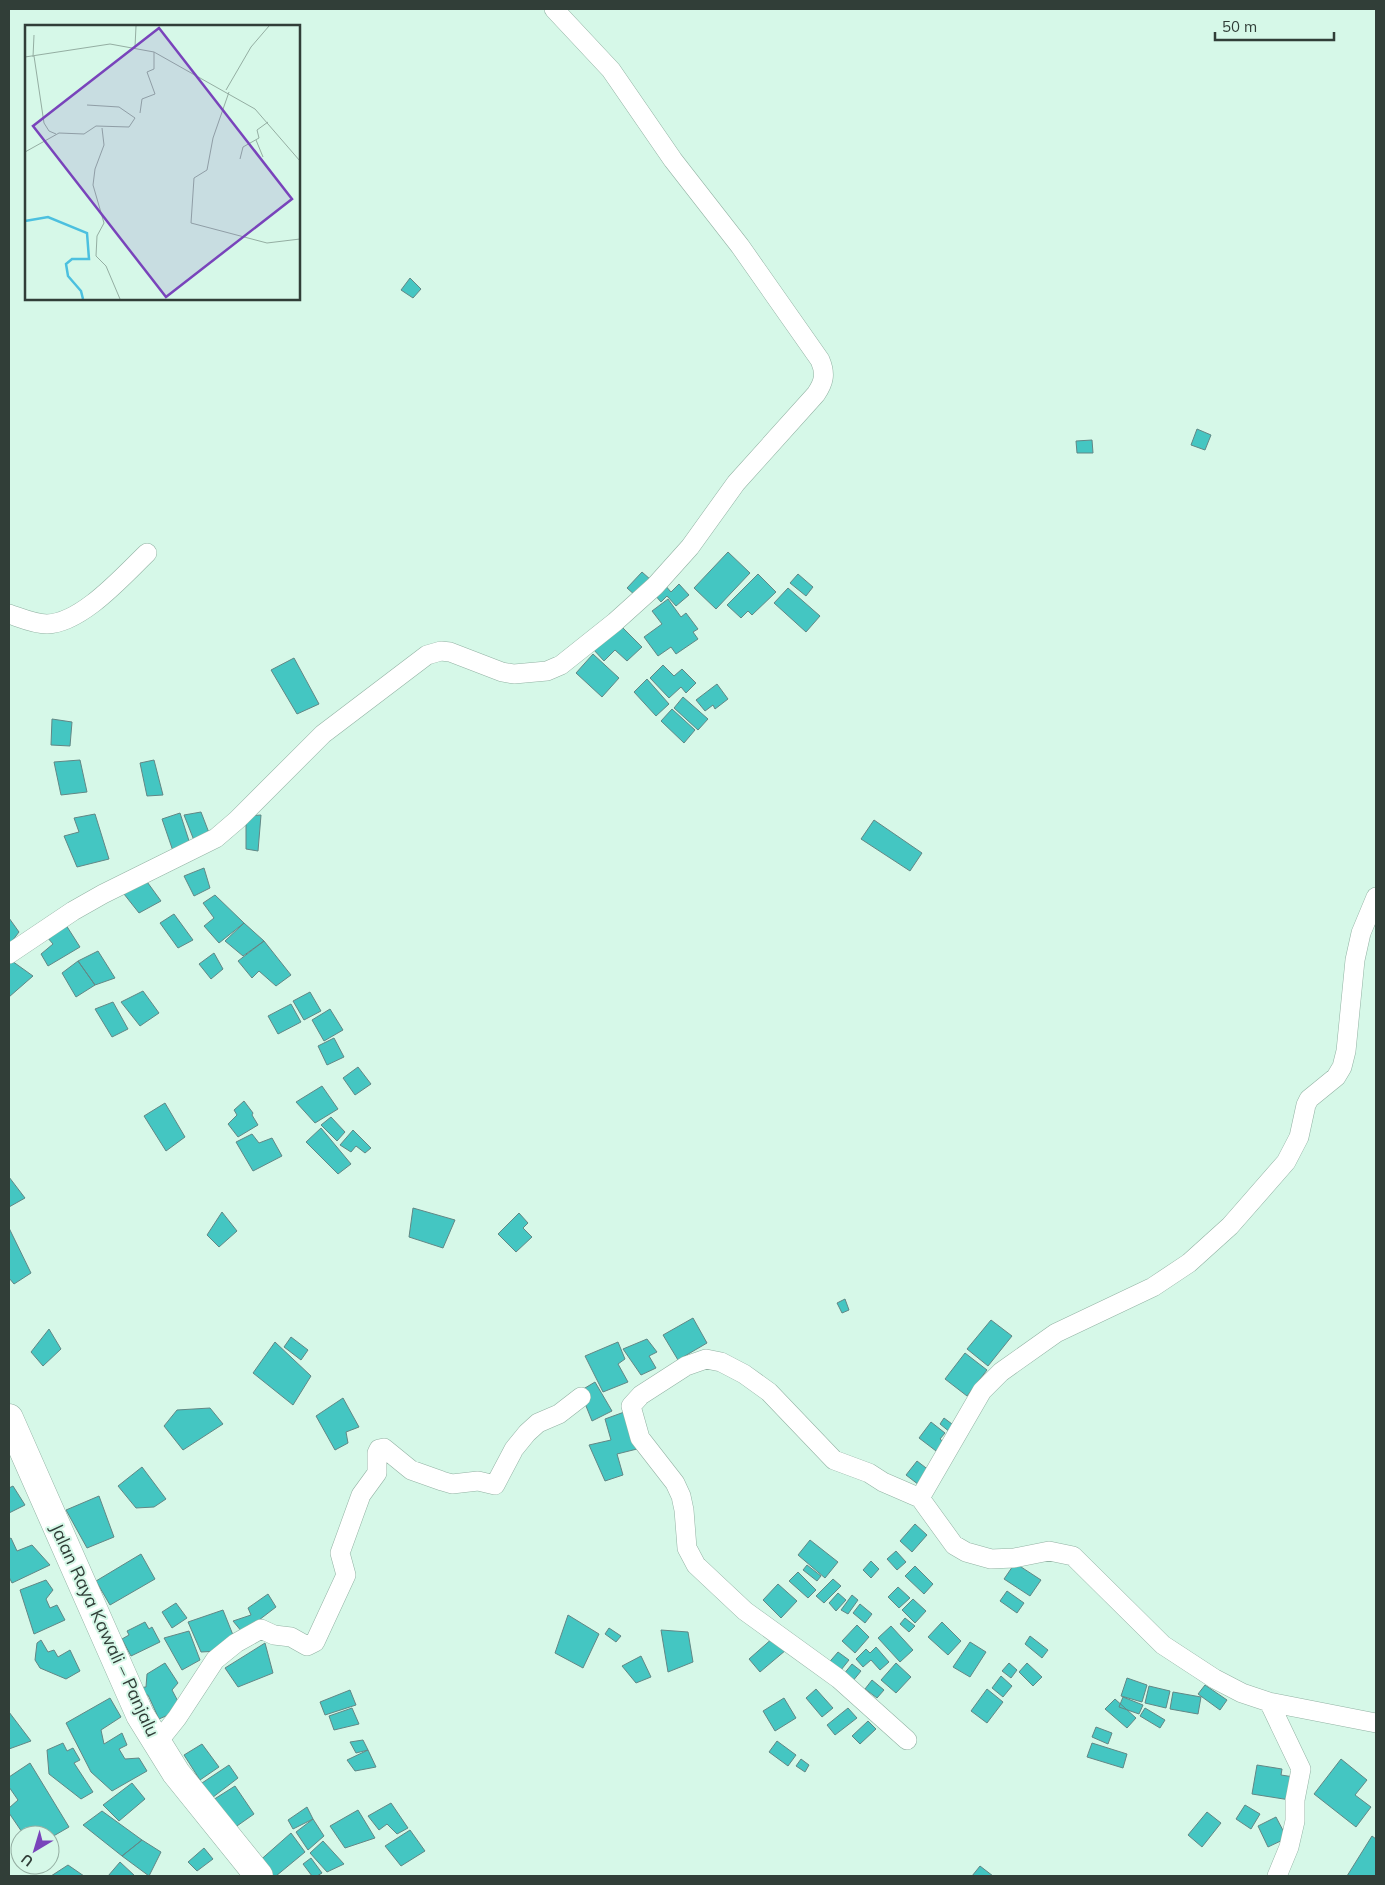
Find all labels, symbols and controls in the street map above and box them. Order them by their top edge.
scale bar [1215,10,1334,42]
text: 50 m [1222,17,1257,36]
inset map [25,25,300,300]
street label: Jalan Raya Kawali – Panjalu [45,1520,165,1740]
north arrow [10,1825,60,1875]
text: U [17,1850,37,1871]

